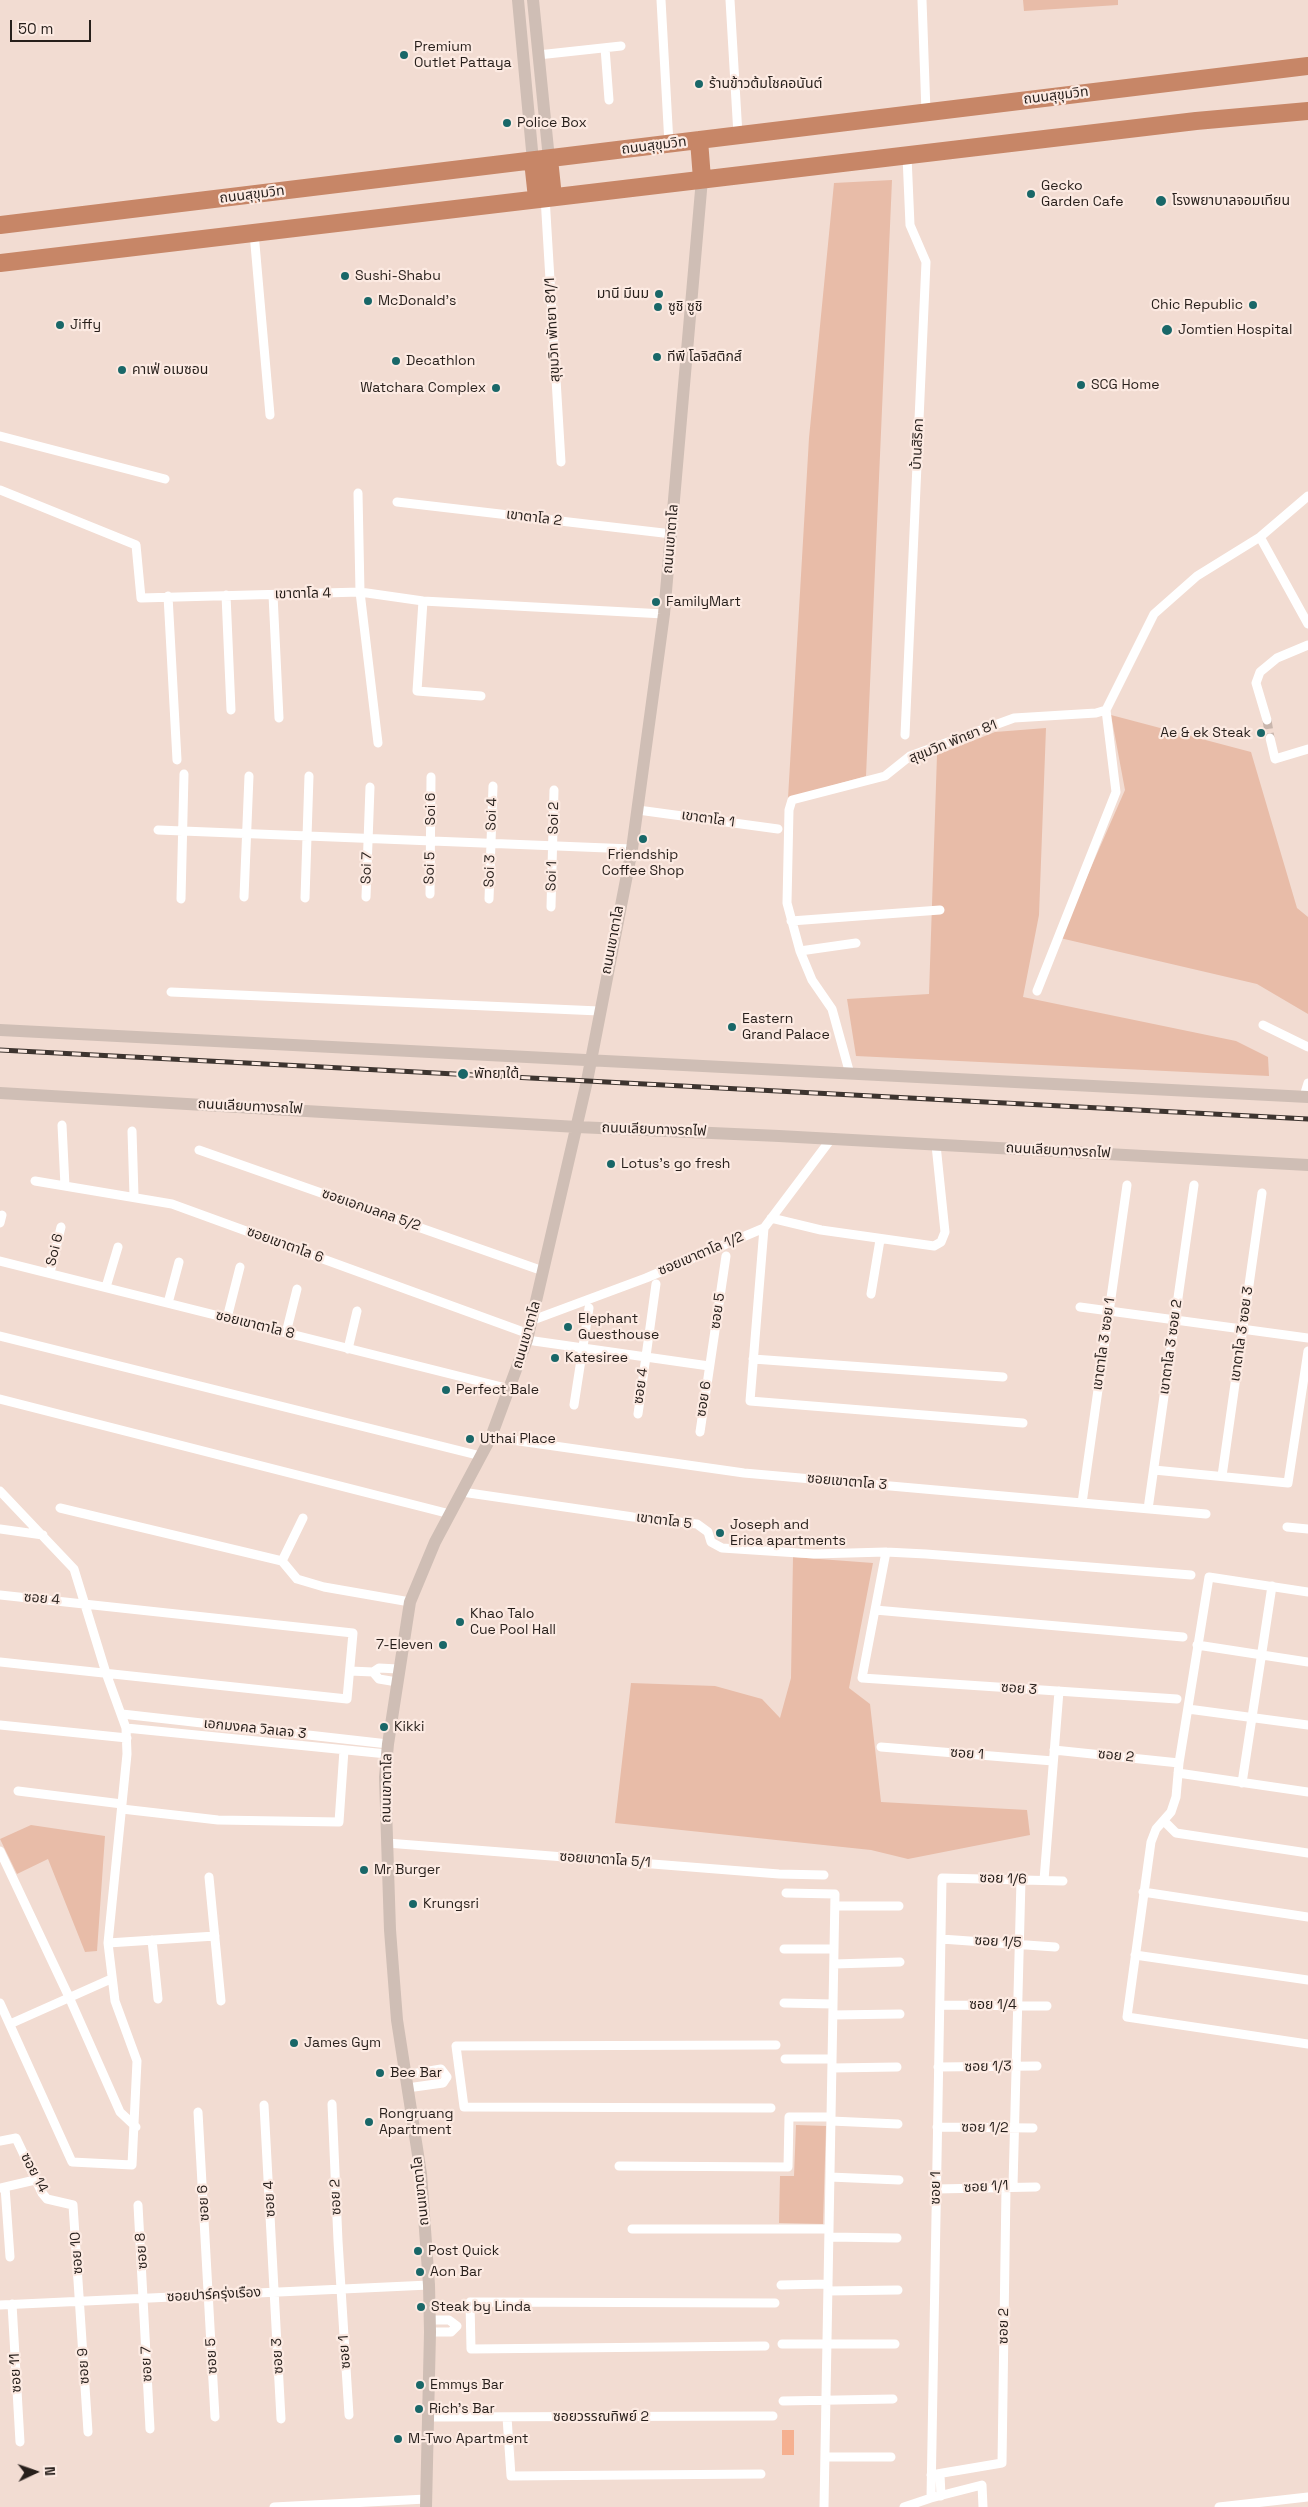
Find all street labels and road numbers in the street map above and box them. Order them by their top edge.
street label: ถนนสุขุมวิท [1023,84,1089,108]
street label: ถนนสุขุมวิท [621,134,687,158]
street label: ถนนสุขุมวิท [219,183,285,207]
street label: สุขุมวิท พัทยา 81/1 [542,277,564,383]
street label: บ้านสิริคา [908,418,928,470]
street label: ถนนเขาตาโล [660,504,682,574]
street label: เขาตาโล 2 [505,506,563,530]
street label: เขาตาโล 4 [275,585,331,603]
street label: สุขุมวิท พัทยา 81 [906,717,1000,767]
street label: Soi 6 [423,793,439,825]
street label: Soi 4 [483,797,501,831]
street label: Soi 2 [545,802,563,834]
street label: เขาตาโล 1 [680,807,736,831]
street label: Soi 5 [421,851,439,885]
street label: Soi 7 [358,852,376,884]
street label: Soi 3 [481,854,499,888]
street label: Soi 1 [543,861,561,891]
street label: ถนนเขาตาโล [598,904,628,976]
street label: ถนนเลียบทางรถไฟ [197,1096,303,1118]
street label: ถนนเลียบทางรถไฟ [601,1120,707,1140]
street label: ถนนเลียบทางรถไฟ [1005,1140,1111,1162]
street label: ซอยเอกมลคล 5/2 [319,1185,423,1235]
street label: ซอยเขาตาโล 6 [244,1223,326,1267]
street label: ซอยเขาตาโล 1/2 [656,1228,746,1280]
street label: Soi 6 [43,1232,67,1268]
street label: เขาตาโล 3 ซอย 3 [1227,1285,1257,1383]
street label: ซอย 5 [707,1292,729,1330]
street label: เขาตาโล 3 ซอย 1 [1089,1297,1119,1391]
street label: เขาตาโล 3 ซอย 2 [1156,1298,1186,1396]
street label: ถนนเขาตาโล [509,1299,545,1371]
street label: ซอยเขาตาโล 8 [214,1307,296,1343]
street label: ซอย 4 [630,1367,652,1405]
street label: ซอย 6 [693,1380,715,1418]
street label: ซอยเขาตาโล 3 [806,1470,888,1494]
street label: เขาตาโล 5 [635,1509,693,1533]
street label: ซอย 4 [23,1589,61,1609]
street label: ซอย 3 [1000,1679,1038,1699]
street label: เอกมงคล วิลเลจ 3 [203,1715,307,1743]
street label: ซอย 1 [950,1744,984,1764]
street label: ซอย 2 [1097,1746,1135,1766]
street label: ถนนเขาตาโล [378,1753,396,1823]
street label: ซอยเขาตาโล 5/1 [559,1848,651,1872]
street label: ซอย 1/6 [979,1870,1027,1888]
street label: ซอย 1/5 [974,1932,1022,1952]
street label: ซอย 1/4 [969,1997,1017,2013]
street label: ซอย 1/3 [964,2058,1012,2076]
street label: ซอย 1/2 [961,2119,1009,2137]
street label: ซอย 14 [17,2150,51,2196]
street label: ถนนเขาตาโล [409,2155,433,2227]
street label: ซอย 1 [927,2171,945,2205]
street label: ซอย 1/1 [963,2177,1009,2197]
street label: ซอย 2 [327,2179,345,2215]
street label: ซอย 4 [261,2180,279,2218]
street label: ซอย 6 [195,2184,213,2222]
street label: ซอย 10 [67,2231,87,2275]
street label: ซอย 8 [132,2232,152,2270]
street label: ซอยปาร์ครุ่งเรือง [166,2284,262,2306]
street label: ซอย 2 [995,2308,1013,2344]
street label: ซอย 1 [335,2335,355,2369]
street label: ซอย 3 [269,2337,287,2375]
street label: ซอย 5 [203,2338,221,2374]
street label: ซอย 7 [138,2346,156,2382]
street label: ซอย 9 [75,2347,93,2385]
street label: ซอย 11 [7,2353,25,2393]
street label: ซอยวรรณทิพย์ 2 [553,2409,649,2425]

